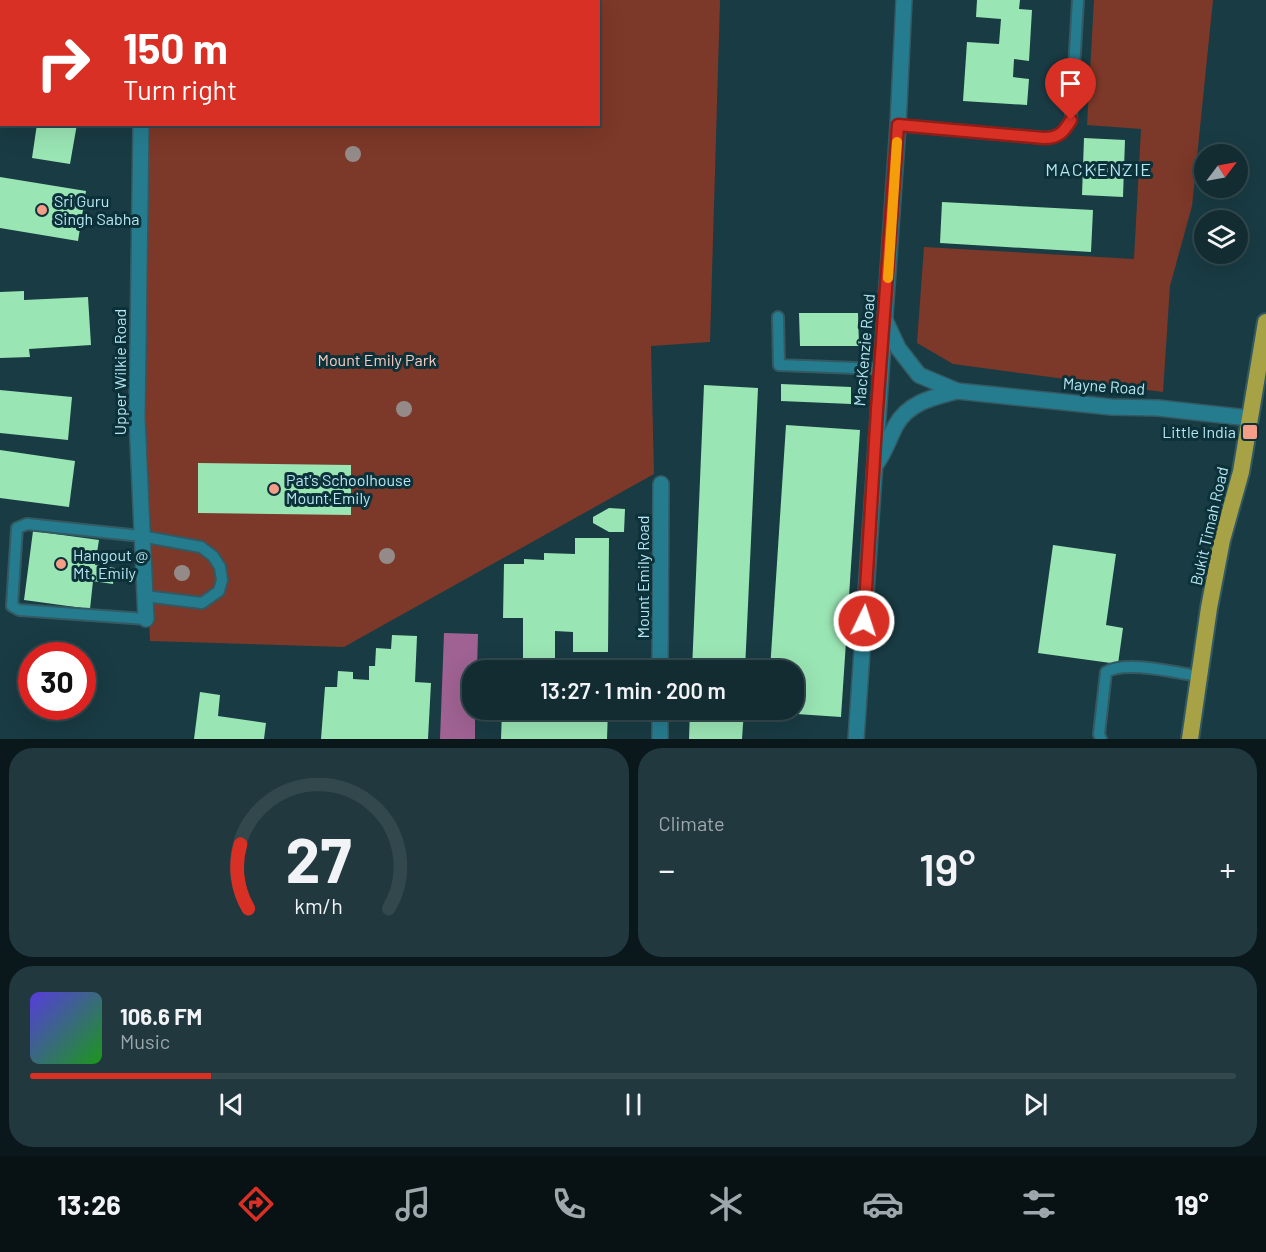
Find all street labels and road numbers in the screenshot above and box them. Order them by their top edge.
street label: MacKenzie Road [849,293,878,407]
street label: Upper Wilkie Road [110,309,129,435]
street label: Mayne Road [1062,373,1146,398]
street label: Bukit Timah Road [1186,465,1231,587]
street label: Mount Emily Road [633,515,652,639]

